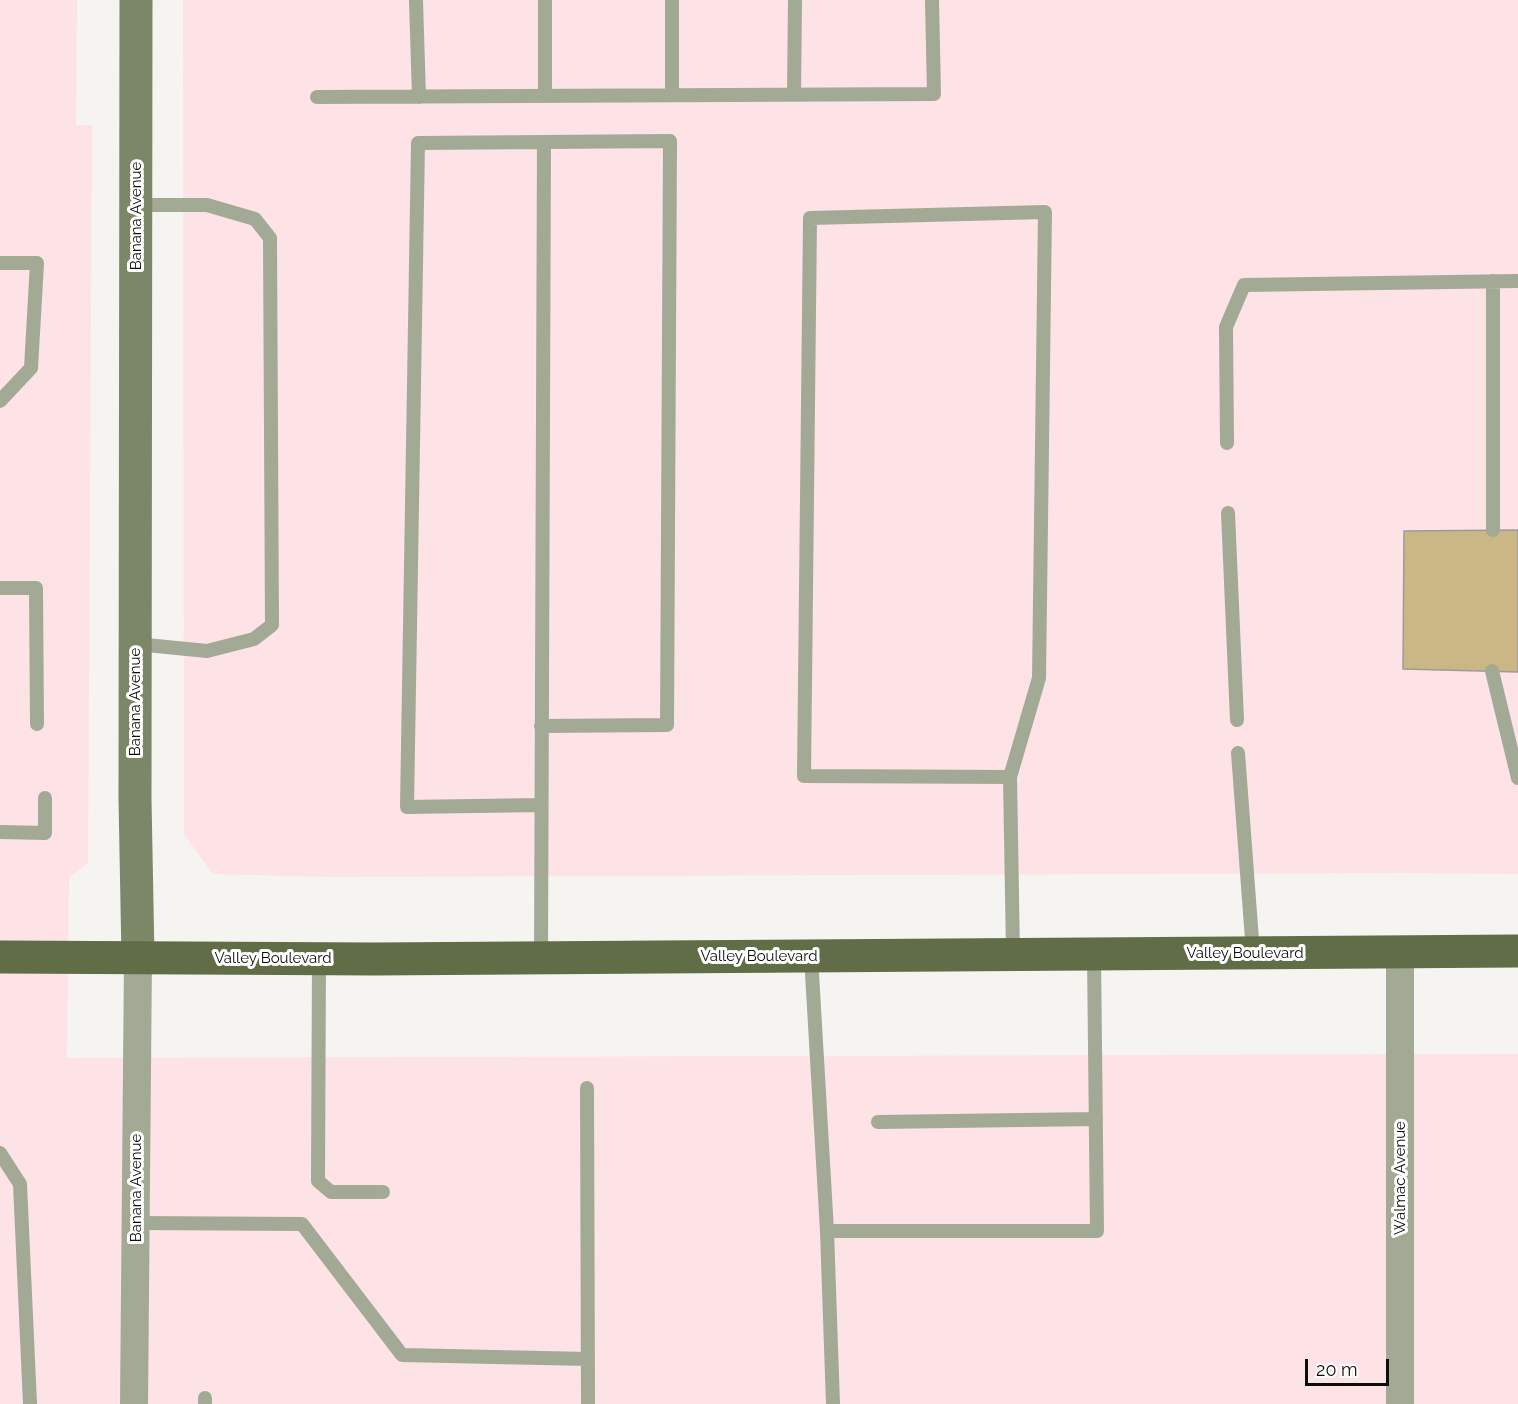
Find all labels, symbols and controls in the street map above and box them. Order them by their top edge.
street label: Banana Avenue [127,162,145,270]
street label: Banana Avenue [126,648,144,756]
street label: Valley Boulevard [1186,944,1304,962]
street label: Valley Boulevard [700,947,818,965]
street label: Valley Boulevard [214,949,332,967]
street label: Walmac Avenue [1391,1121,1409,1235]
street label: Banana Avenue [127,1134,145,1242]
scale bar [1308,1347,1392,1385]
text: 20 m [1316,1359,1358,1380]

